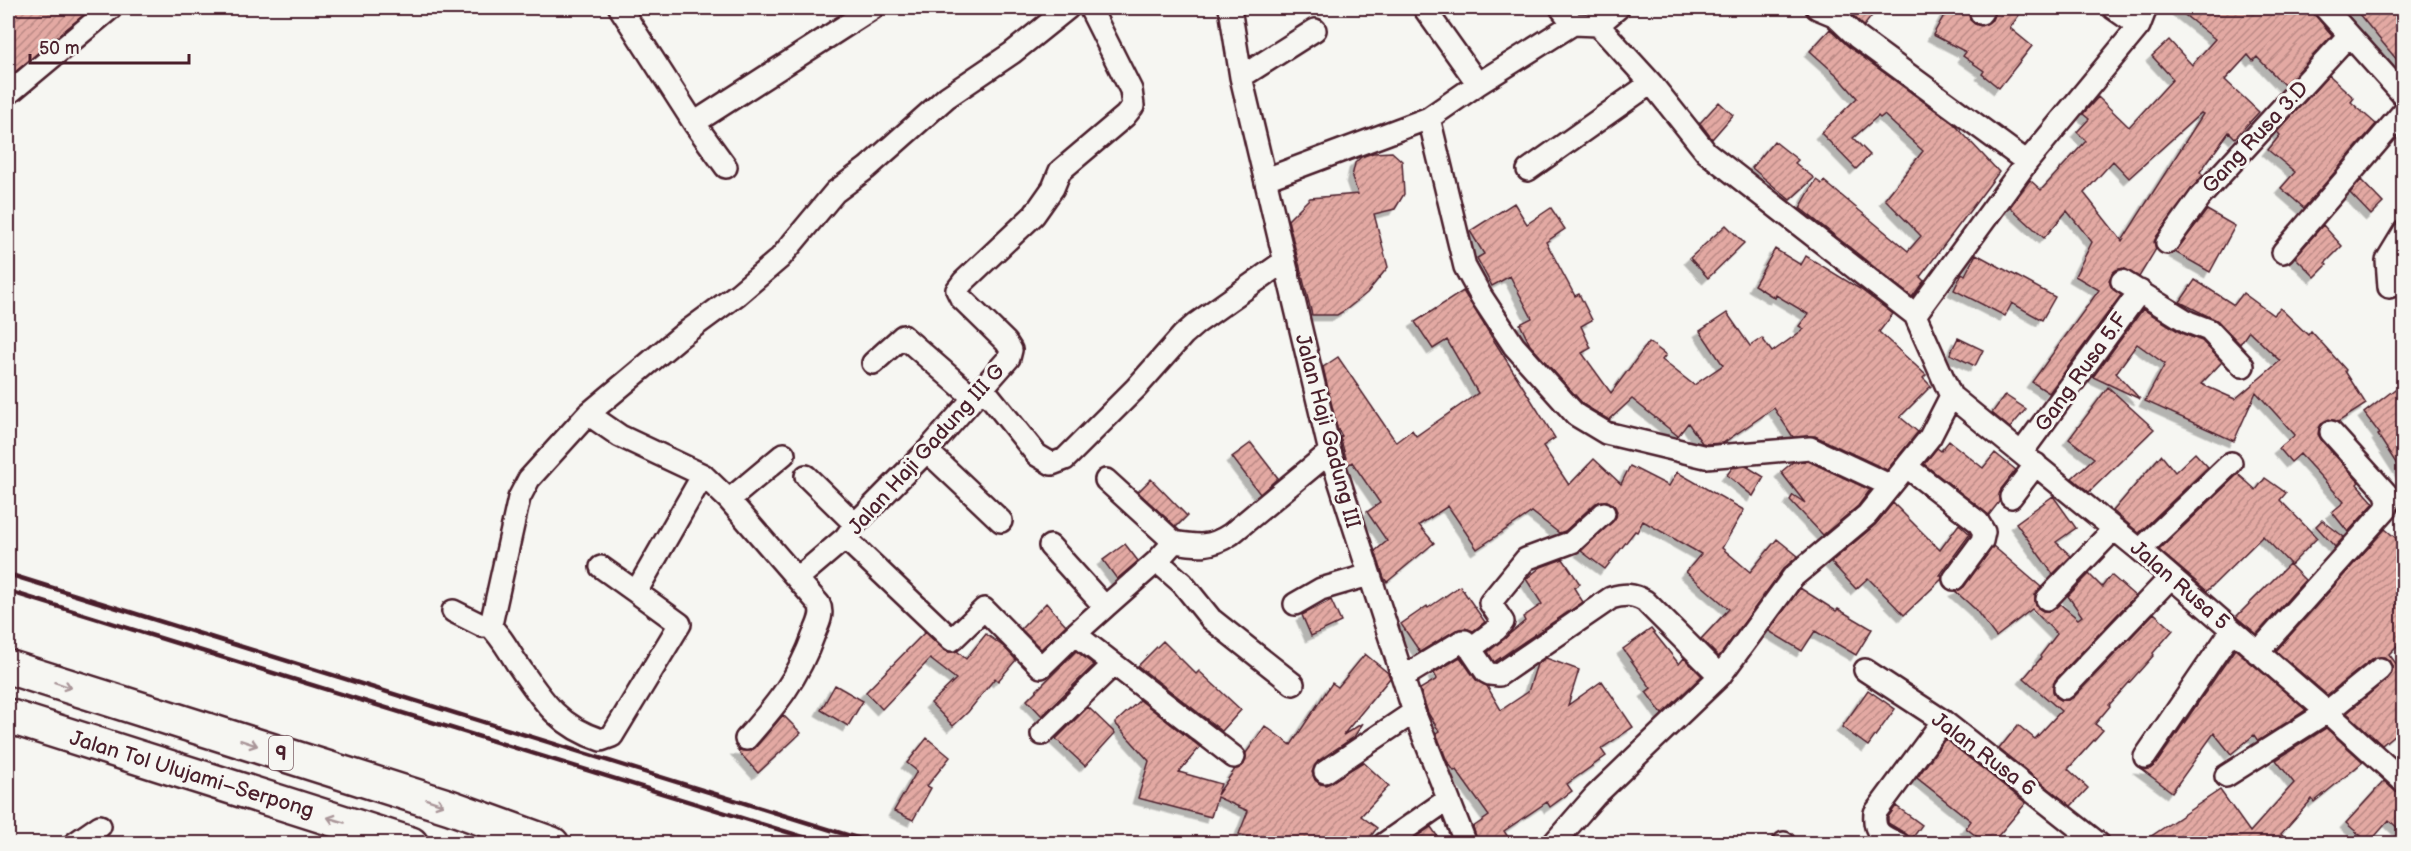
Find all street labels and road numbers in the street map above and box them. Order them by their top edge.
street label: Gang Rusa 3.D [2197,76,2314,199]
street label: Gang Rusa 5.F [2030,308,2133,436]
street label: Jalan Haji Gadung III [1290,331,1365,531]
street label: Jalan Haji Gadung III G [843,359,1010,540]
street label: Jalan Rusa 5 [2125,536,2234,635]
street label: Jalan Rusa 6 [1927,707,2041,802]
street label: Jalan Tol Ulujami–Serpong [67,725,317,824]
road number: 9 [269,736,293,770]

